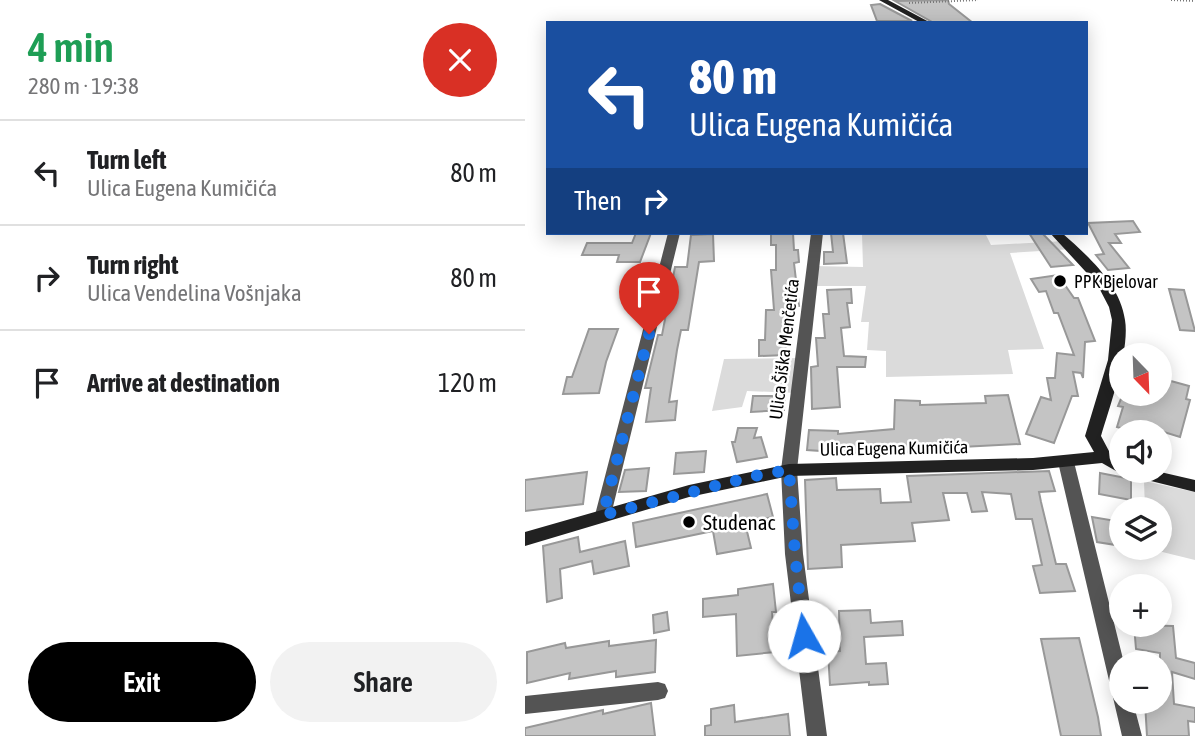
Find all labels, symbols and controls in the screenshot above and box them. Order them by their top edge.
text: 4 min [28,23,114,71]
button: close [423,23,497,97]
text: 80 m [689,48,777,104]
icon: left [574,49,665,140]
text: 280 m · 19:38 [28,73,139,99]
text: Ulica Eugena Kumičića [689,106,953,143]
text: Turn left [87,145,167,175]
icon: left [28,154,66,192]
text: 80 m [450,158,497,188]
text: Ulica Eugena Kumičića [87,175,277,201]
icon: right [636,182,674,220]
text: Then [574,186,622,216]
text: Turn right [87,250,178,280]
icon: right [28,259,66,297]
pin [619,262,679,334]
text: 80 m [450,263,497,293]
place label: PPK Bjelovar [1074,271,1158,292]
icon: arrive [630,273,668,311]
marker: PPK Bjelovar [1052,273,1068,289]
street label: Ulica Šiška Menčetića [765,277,803,421]
text: Ulica Vendelina Vošnjaka [87,280,302,306]
north arrow [1109,343,1173,406]
map controls [1109,343,1172,714]
icon: arrive [28,364,66,402]
text: Arrive at destination [87,368,280,398]
text: 120 m [438,368,497,398]
button: sound [1109,420,1172,483]
street label: Ulica Eugena Kumičića [819,436,969,460]
button: layers [1109,497,1172,560]
place label: Studenac [703,510,775,534]
marker: Studenac [681,514,697,530]
button: + [1109,574,1172,637]
position arrow [767,599,841,673]
button: Exit [28,642,256,722]
button: Share [270,642,497,722]
button: − [1109,651,1172,714]

